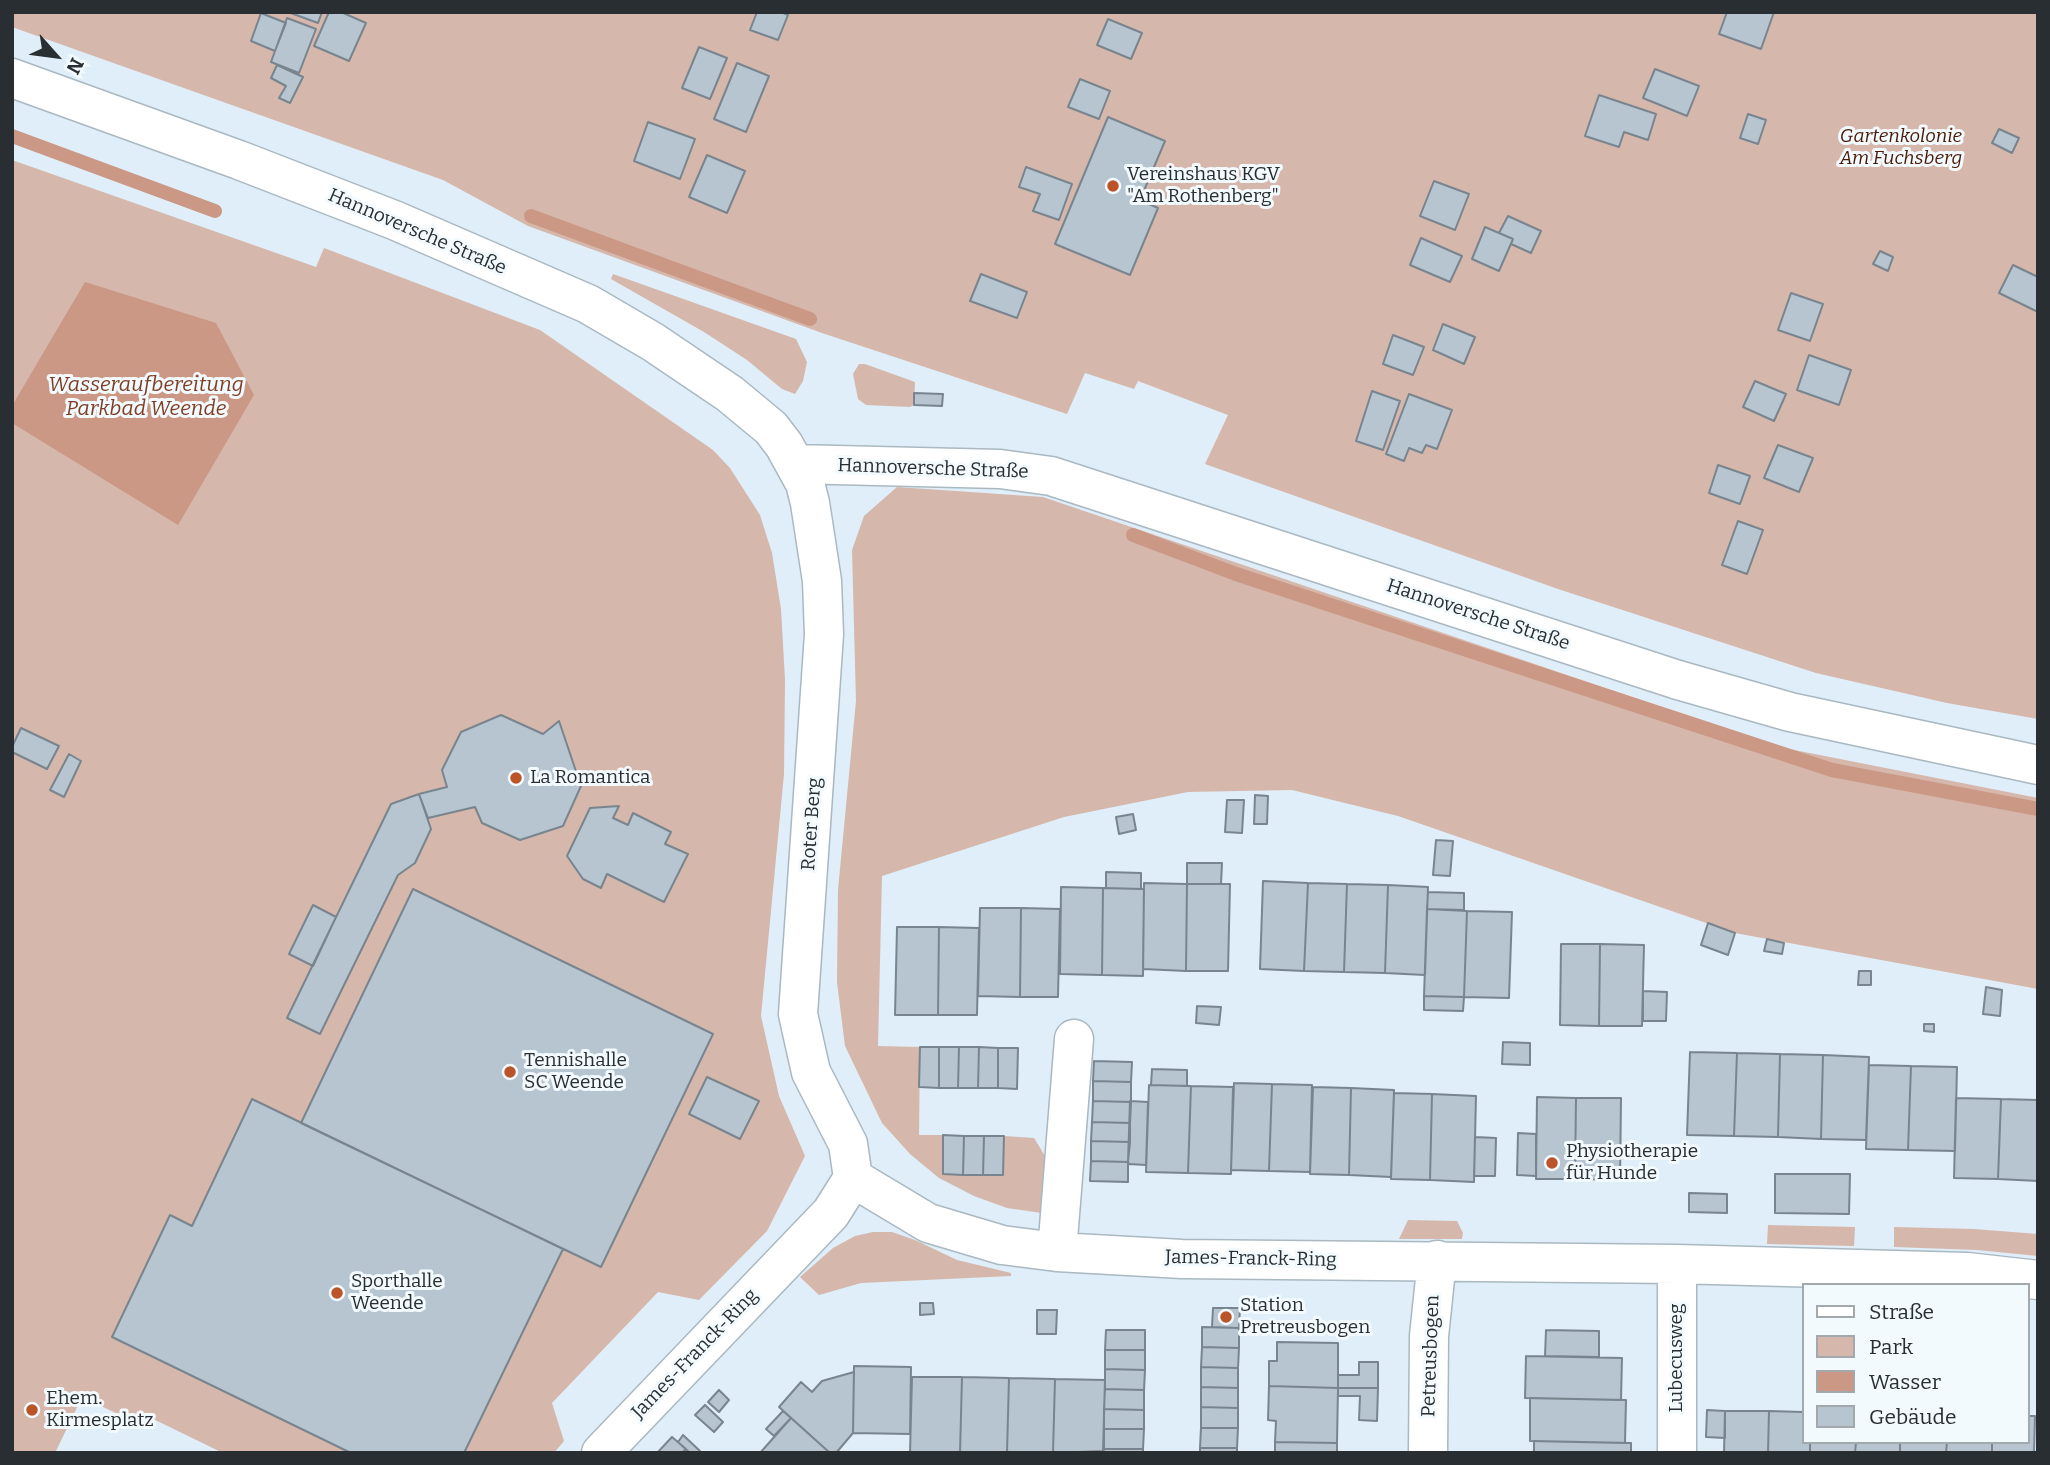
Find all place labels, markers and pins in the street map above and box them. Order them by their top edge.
place label: Vereinshaus KGV "Am Rothenberg" [1127,164,1280,208]
marker: Vereinshaus KGV "Am Rothenberg" [1105,178,1121,194]
place label: La Romantica [530,767,650,789]
marker: La Romantica [508,770,524,786]
place label: Tennishalle SC Weende [524,1050,627,1094]
marker: Tennishalle SC Weende [502,1064,518,1080]
place label: Physiotherapie für Hunde [1566,1141,1698,1185]
marker: Physiotherapie für Hunde [1544,1155,1560,1171]
place label: Sporthalle Weende [351,1271,443,1315]
marker: Sporthalle Weende [329,1285,345,1301]
place label: Station Pretreusbogen [1240,1295,1370,1339]
marker: Station Pretreusbogen [1218,1309,1234,1325]
place label: Ehem. Kirmesplatz [46,1388,154,1432]
marker: Ehem. Kirmesplatz [24,1402,40,1418]

